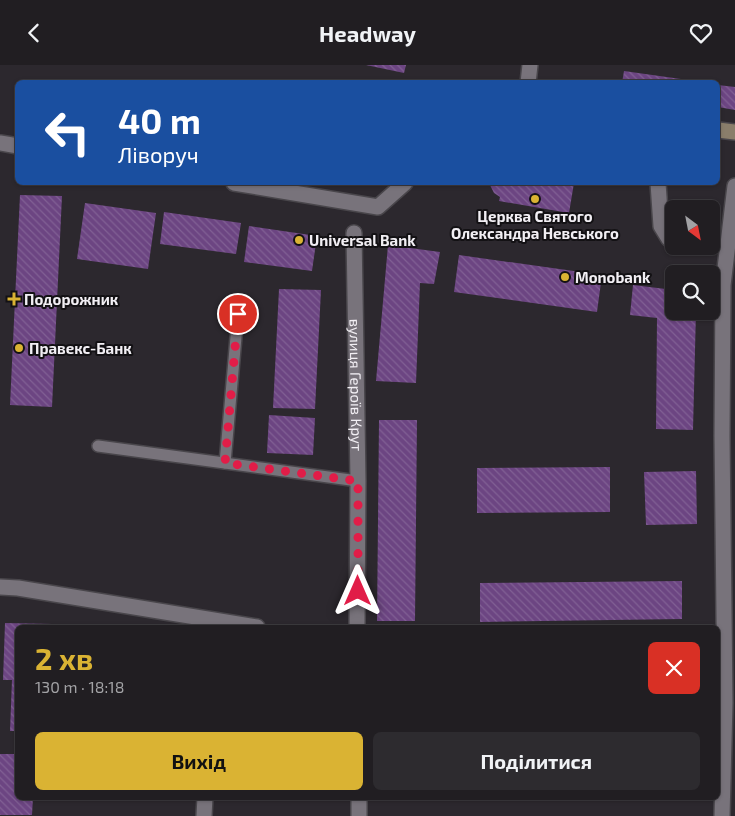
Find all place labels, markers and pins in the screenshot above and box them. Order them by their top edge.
marker: Церква Святого Олександра Невського [529,193,541,205]
place label: Церква Святого Олександра Невського [451,207,619,242]
place label: Universal Bank [309,231,416,249]
marker: Universal Bank [293,234,305,246]
place label: Monobank [575,268,651,286]
marker: Monobank [559,271,571,283]
place label: Подорожник [24,290,119,308]
marker: Подорожник [8,293,20,305]
pin [217,293,259,335]
place label: Правекс-Банк [29,339,132,357]
marker: Правекс-Банк [13,342,25,354]

